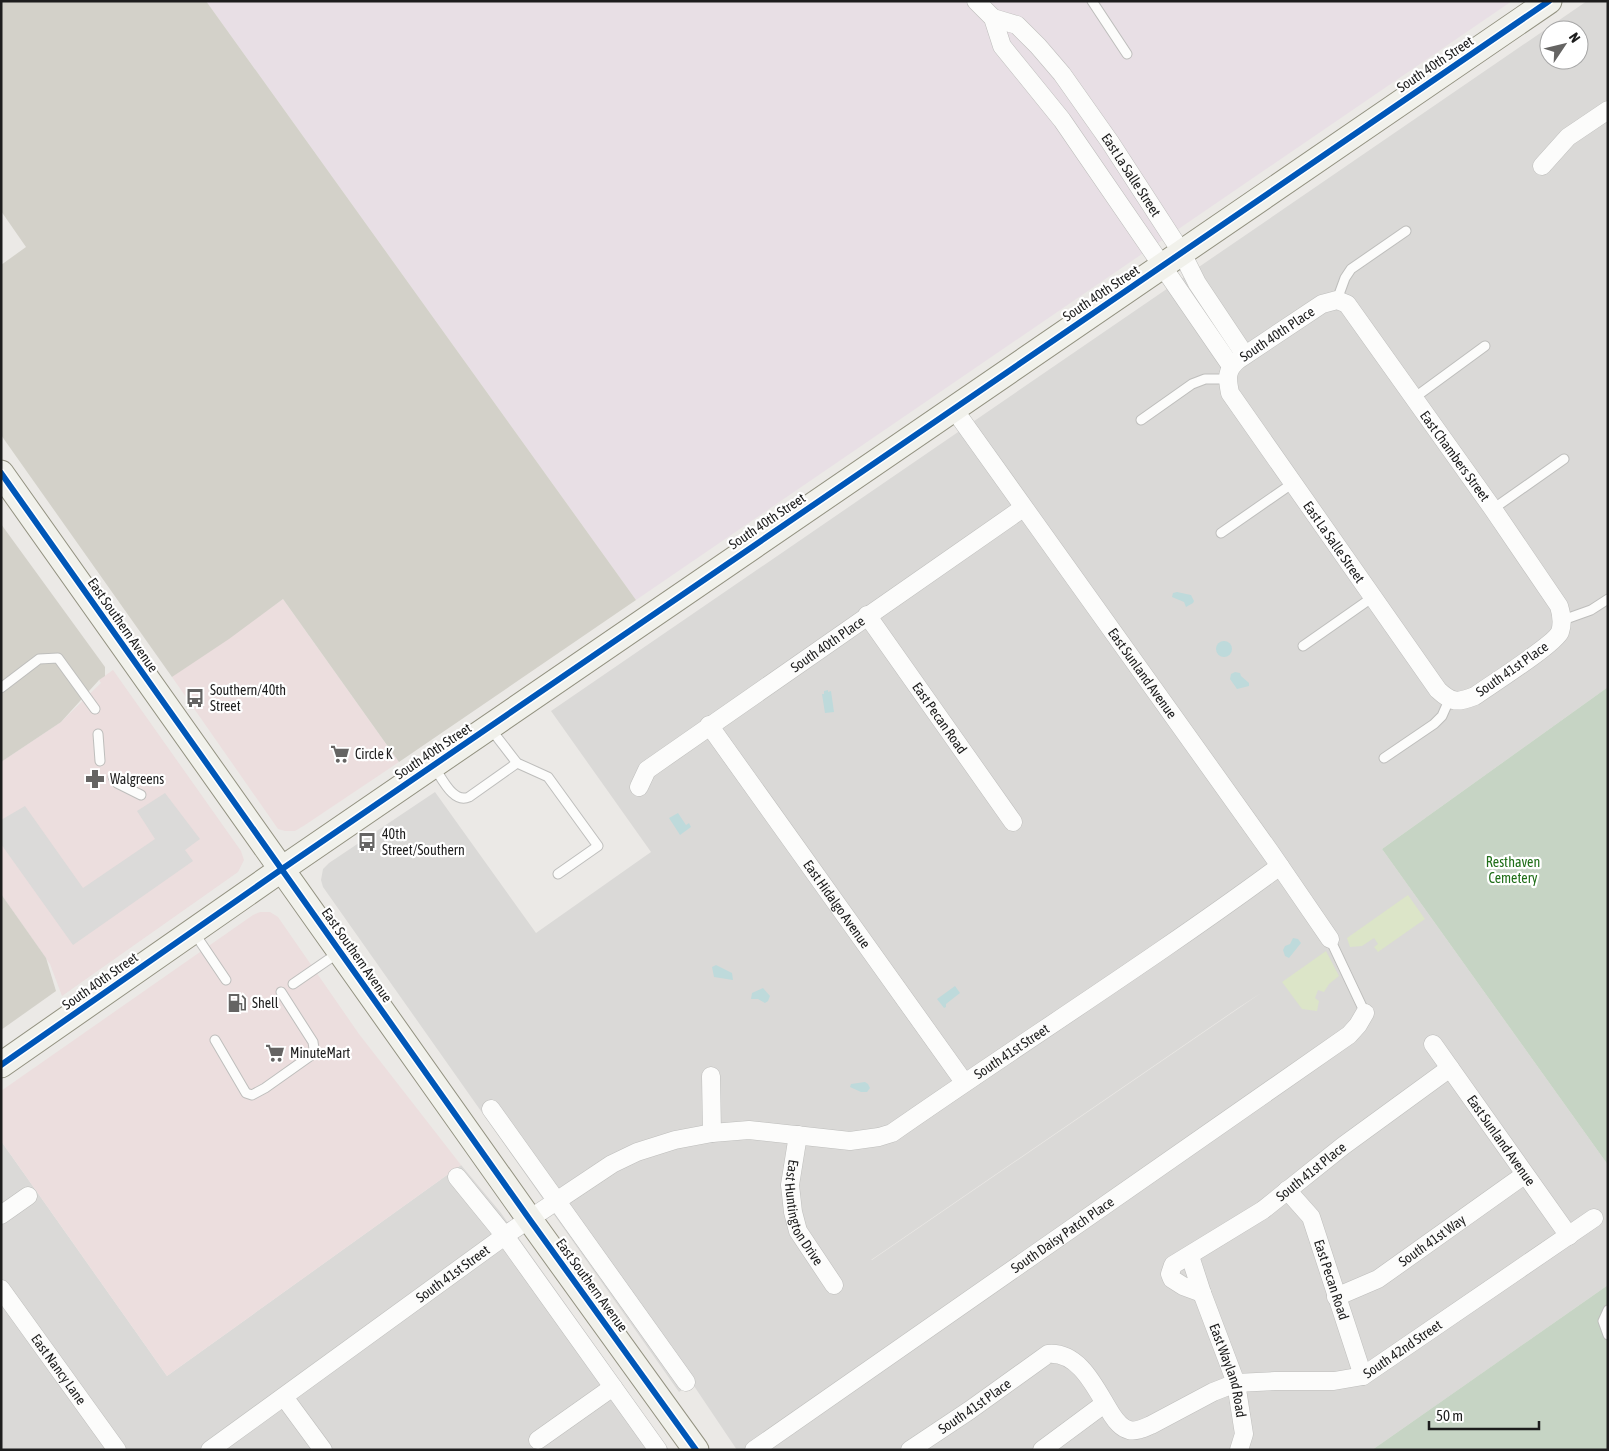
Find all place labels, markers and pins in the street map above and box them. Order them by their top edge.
place label: Southern/40th Street [210,682,286,714]
bus stop icon: Southern/40th Street [184,687,206,709]
supermarket icon: Circle K [329,743,351,765]
place label: Circle K [355,746,393,762]
pharmacy icon: Walgreens [84,768,106,790]
place label: Walgreens [110,771,164,787]
place label: 40th Street/Southern [382,826,465,858]
bus stop icon: 40th Street/Southern [356,831,378,853]
fuel station icon: Shell [226,992,248,1014]
place label: Shell [252,995,279,1011]
supermarket icon: MinuteMart [264,1042,286,1064]
place label: MinuteMart [290,1045,350,1061]

